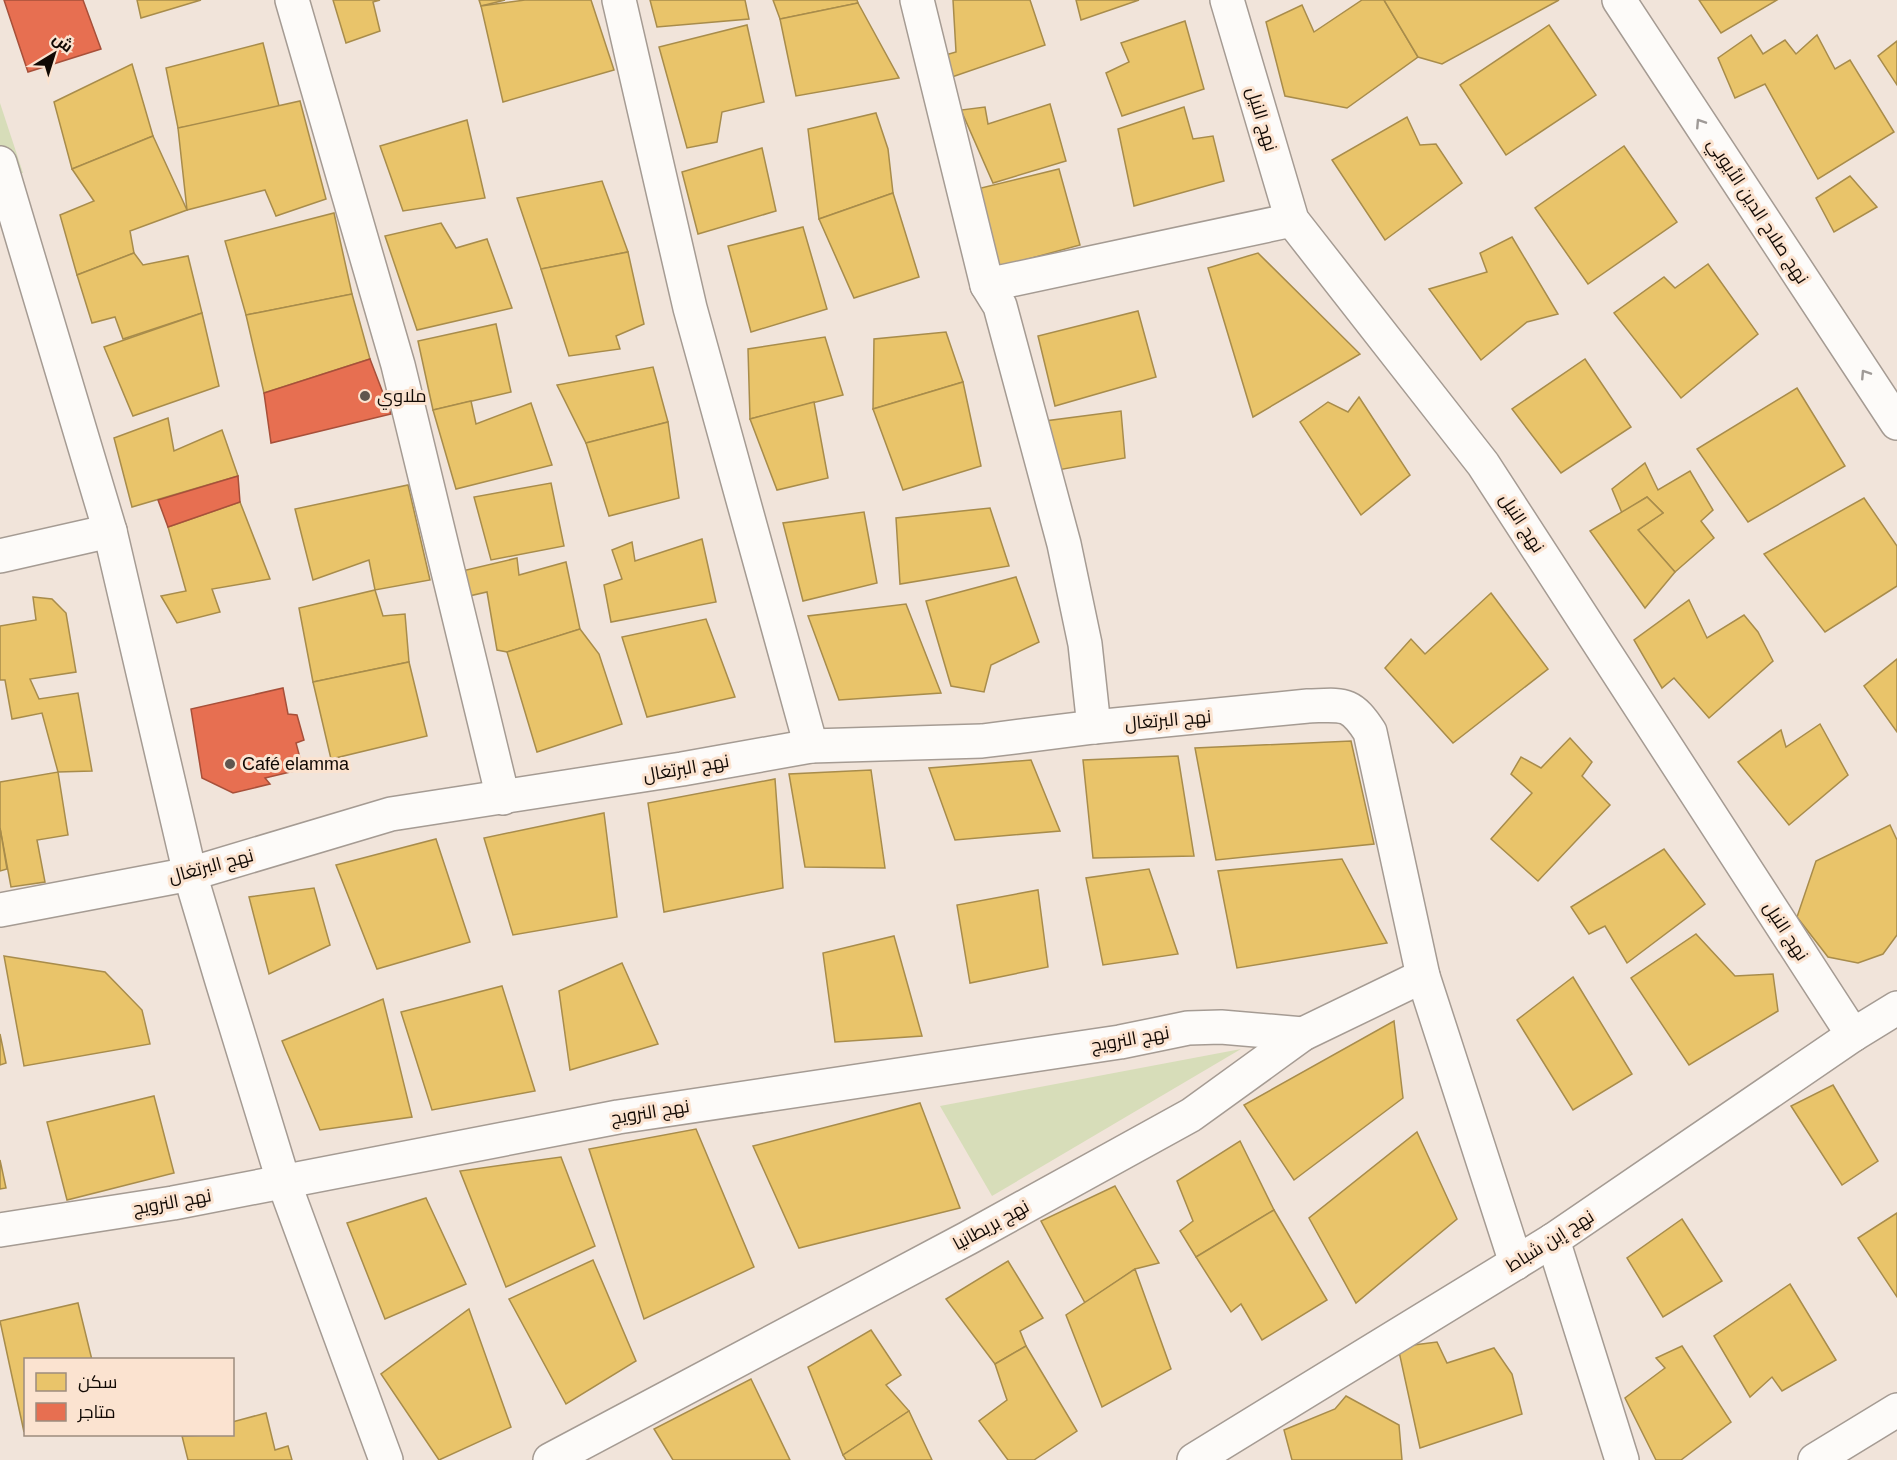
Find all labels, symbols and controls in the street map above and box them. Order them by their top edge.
north arrow [24,24,84,84]
text: ش [49,30,76,56]
street label: نهج النيل [1241,85,1281,154]
one-way arrow [1696,119,1707,130]
street label: نهج صلاح الدين الأيوبي [1700,134,1813,290]
one-way arrow [1861,369,1872,380]
place label: ملاوي [377,386,427,410]
marker: ملاوي [358,389,372,403]
street label: نهج النيل [1494,490,1548,557]
street label: نهج البرتغال [1124,706,1212,736]
street label: نهج البرتغال [641,751,731,787]
place label: Café elamma [242,754,350,774]
marker: Café elamma [223,757,237,771]
street label: نهج البرتغال [166,845,256,889]
street label: نهج النيل [1758,898,1812,965]
street label: نهج النرويج [1089,1022,1171,1058]
street label: نهج النرويج [609,1096,691,1130]
street label: نهج النرويج [131,1185,213,1221]
street label: نهج بريطانيا [950,1196,1033,1256]
street label: نهج إبن شباط [1503,1206,1599,1278]
legend [24,1358,234,1436]
text: سكن [78,1372,117,1393]
text: متاجر [77,1402,116,1423]

